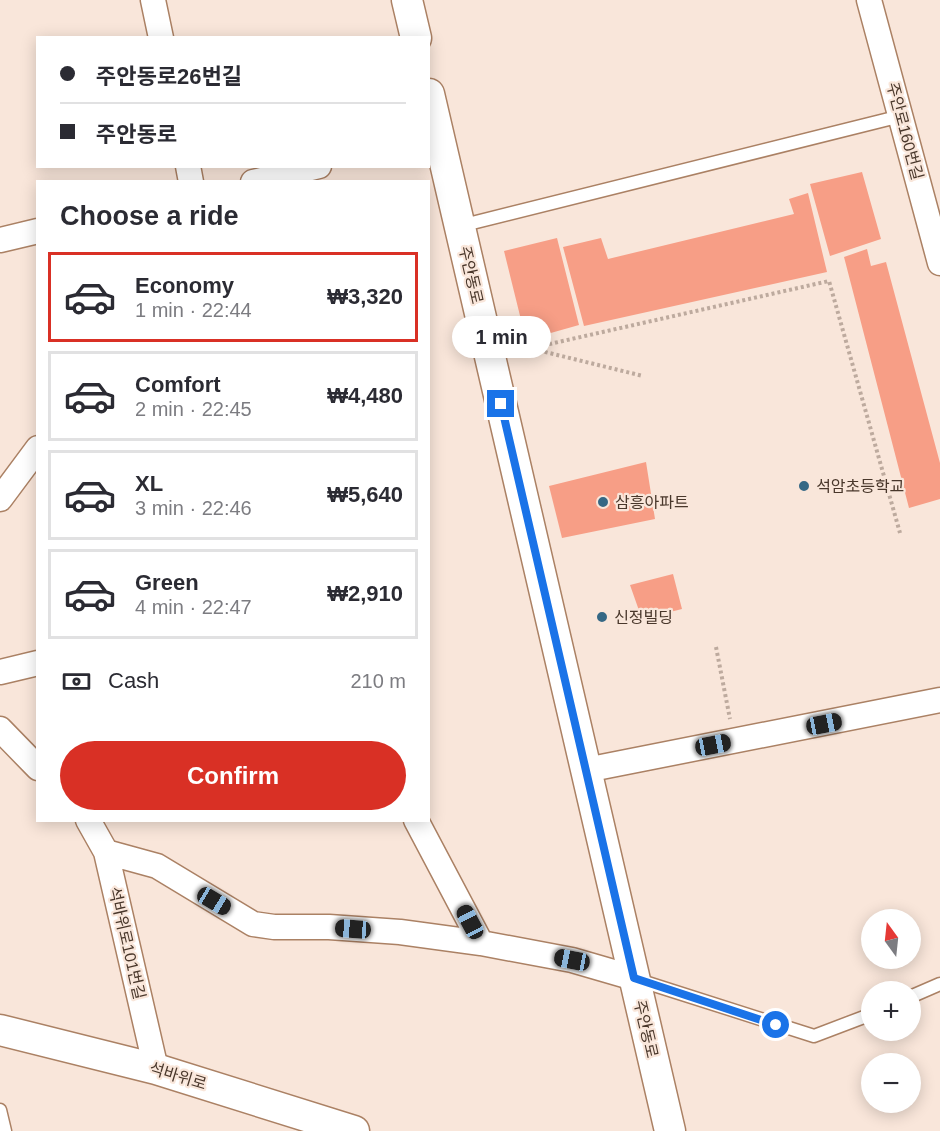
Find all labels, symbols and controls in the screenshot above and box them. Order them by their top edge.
text: 주안동로26번길 [96,64,242,89]
street label: 주안로160번길 [884,80,926,182]
text: 주안동로 [96,122,177,147]
text: Choose a ride [60,201,239,231]
street label: 주안동로 [456,244,486,306]
icon: car [63,270,117,324]
text: Economy [135,273,234,298]
text: ₩3,320 [327,284,403,309]
text: 1 min · 22:44 [135,299,252,321]
callout: 1 min [452,317,550,359]
text: 1 min [475,326,528,348]
icon: car [63,369,117,423]
text: Comfort [135,372,221,397]
text: ₩4,480 [327,383,403,408]
route end [487,390,514,417]
text: 2 min · 22:45 [135,398,252,420]
icon: car [63,468,117,522]
text: XL [135,471,163,496]
place label: 석암초등학교 [816,478,904,495]
marker: 석암초등학교 [797,479,811,493]
text: ₩5,640 [327,482,403,507]
place label: 삼흥아파트 [615,494,689,511]
marker: 삼흥아파트 [596,495,610,509]
text: 3 min · 22:46 [135,497,252,519]
icon: car [63,567,117,621]
text: Green [135,570,199,595]
text: ₩2,910 [327,581,403,606]
text: 4 min · 22:47 [135,596,252,618]
place label: 신정빌딩 [614,609,673,626]
marker: 신정빌딩 [595,610,609,624]
icon: cash [60,665,93,698]
text: Cash [108,668,159,693]
text: 210 m [350,670,406,692]
car [805,712,843,736]
car [694,733,732,757]
button: Confirm [60,741,406,810]
car [194,884,234,918]
street label: 석바위로101번길 [106,885,148,1001]
car [454,902,486,942]
north arrow [861,909,921,969]
map controls [861,909,921,1113]
car [334,919,372,939]
car [553,948,591,972]
button: + [861,981,921,1041]
street label: 주안동로 [631,998,661,1060]
route start [762,1011,789,1038]
button: − [861,1053,921,1113]
street label: 석바위로 [147,1059,209,1093]

